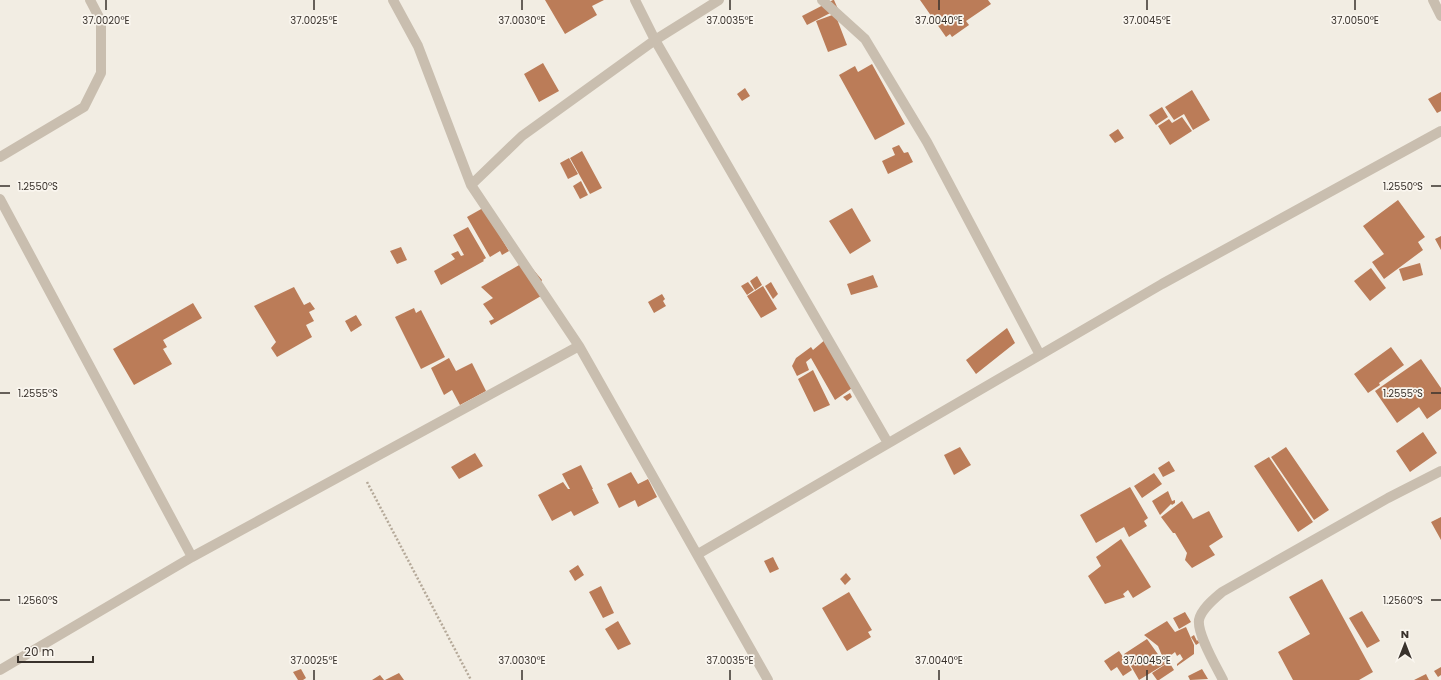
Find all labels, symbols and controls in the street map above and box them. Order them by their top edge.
text: 37.0020°E [82,13,130,28]
text: 37.0025°E [290,13,338,28]
text: 37.0030°E [498,13,546,28]
text: 37.0035°E [706,13,754,28]
text: 37.0040°E [915,13,963,28]
text: 37.0045°E [1123,13,1171,28]
text: 37.0050°E [1331,13,1379,28]
text: 1.2550°S [18,179,58,194]
text: 1.2550°S [1383,179,1423,194]
text: 1.2555°S [18,386,58,401]
text: 1.2555°S [1383,386,1423,401]
text: 1.2560°S [18,593,58,608]
text: 1.2560°S [1383,593,1423,608]
north arrow [1385,624,1425,664]
text: N [1401,626,1409,642]
scale bar [18,638,93,664]
text: 20 m [24,643,54,660]
text: 37.0025°E [290,653,338,668]
text: 37.0030°E [498,653,546,668]
text: 37.0035°E [706,653,754,668]
text: 37.0040°E [915,653,963,668]
text: 37.0045°E [1123,653,1171,668]

